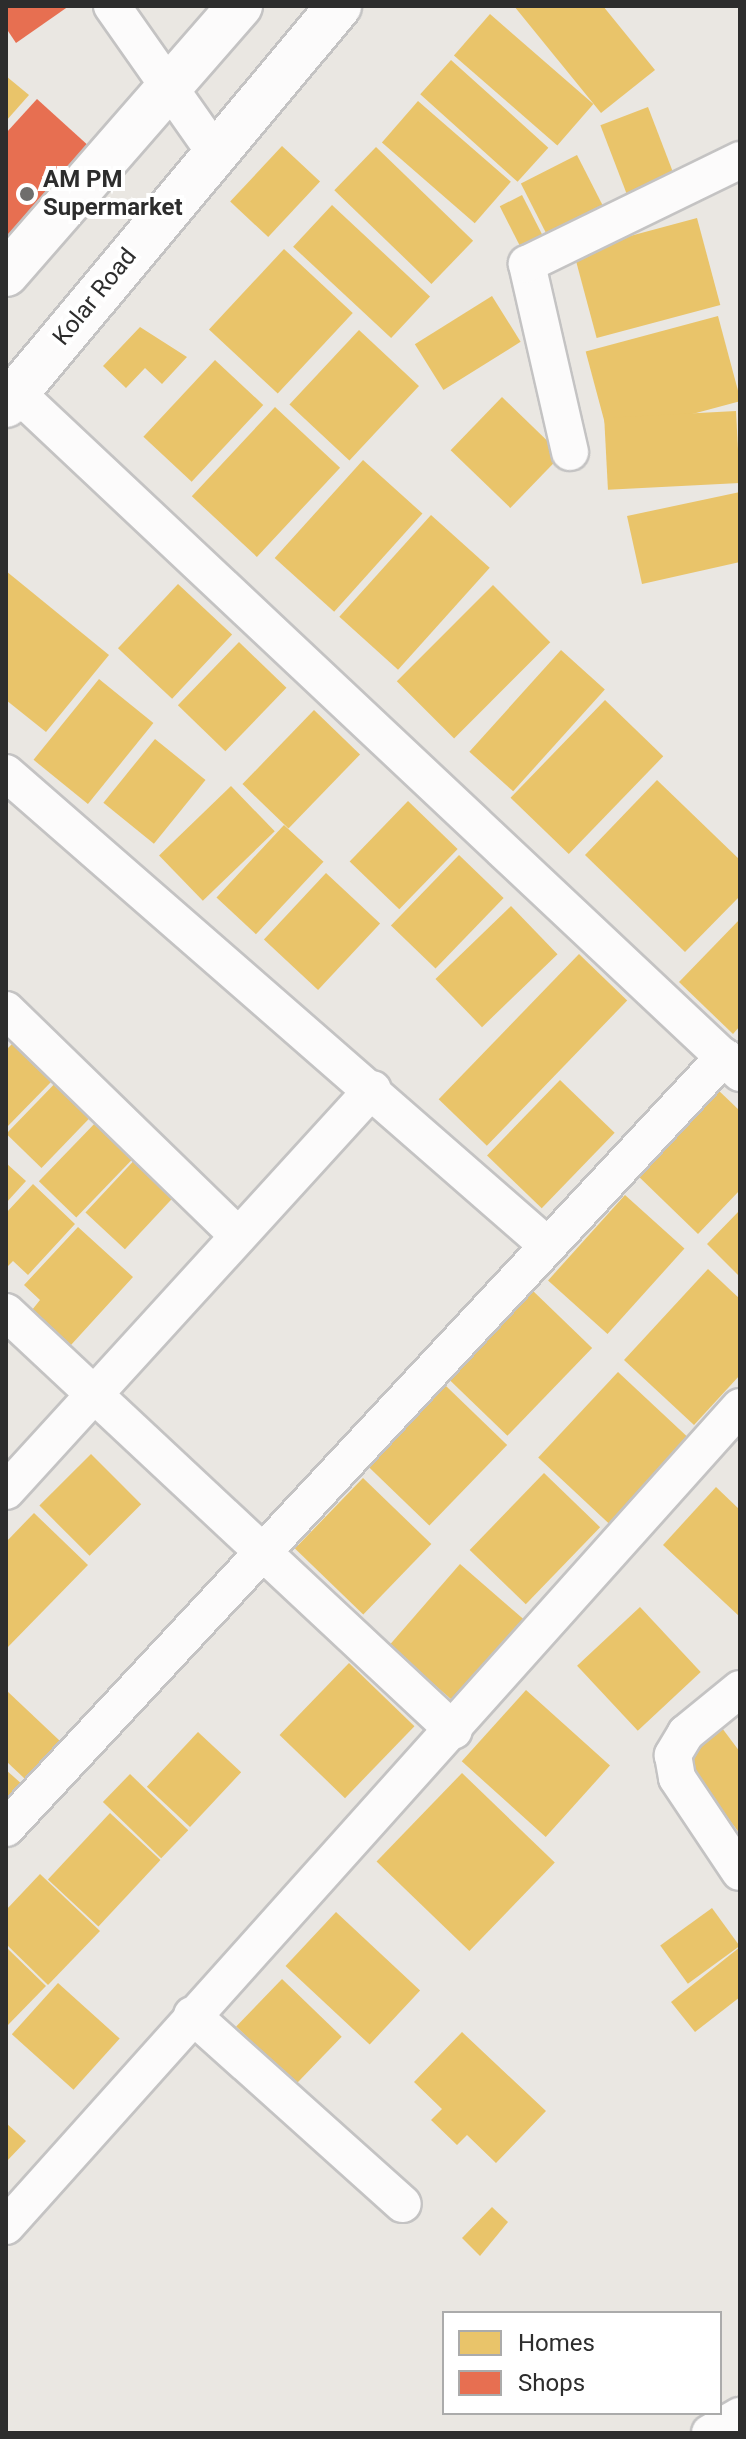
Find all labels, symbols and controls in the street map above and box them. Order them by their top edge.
place label: AM PM Supermarket [43,166,183,222]
marker: AM PM Supermarket [18,185,36,203]
street label: Kolar Road [47,243,143,351]
legend [442,2311,722,2415]
text: Homes [518,2329,595,2357]
text: Shops [518,2369,585,2397]

